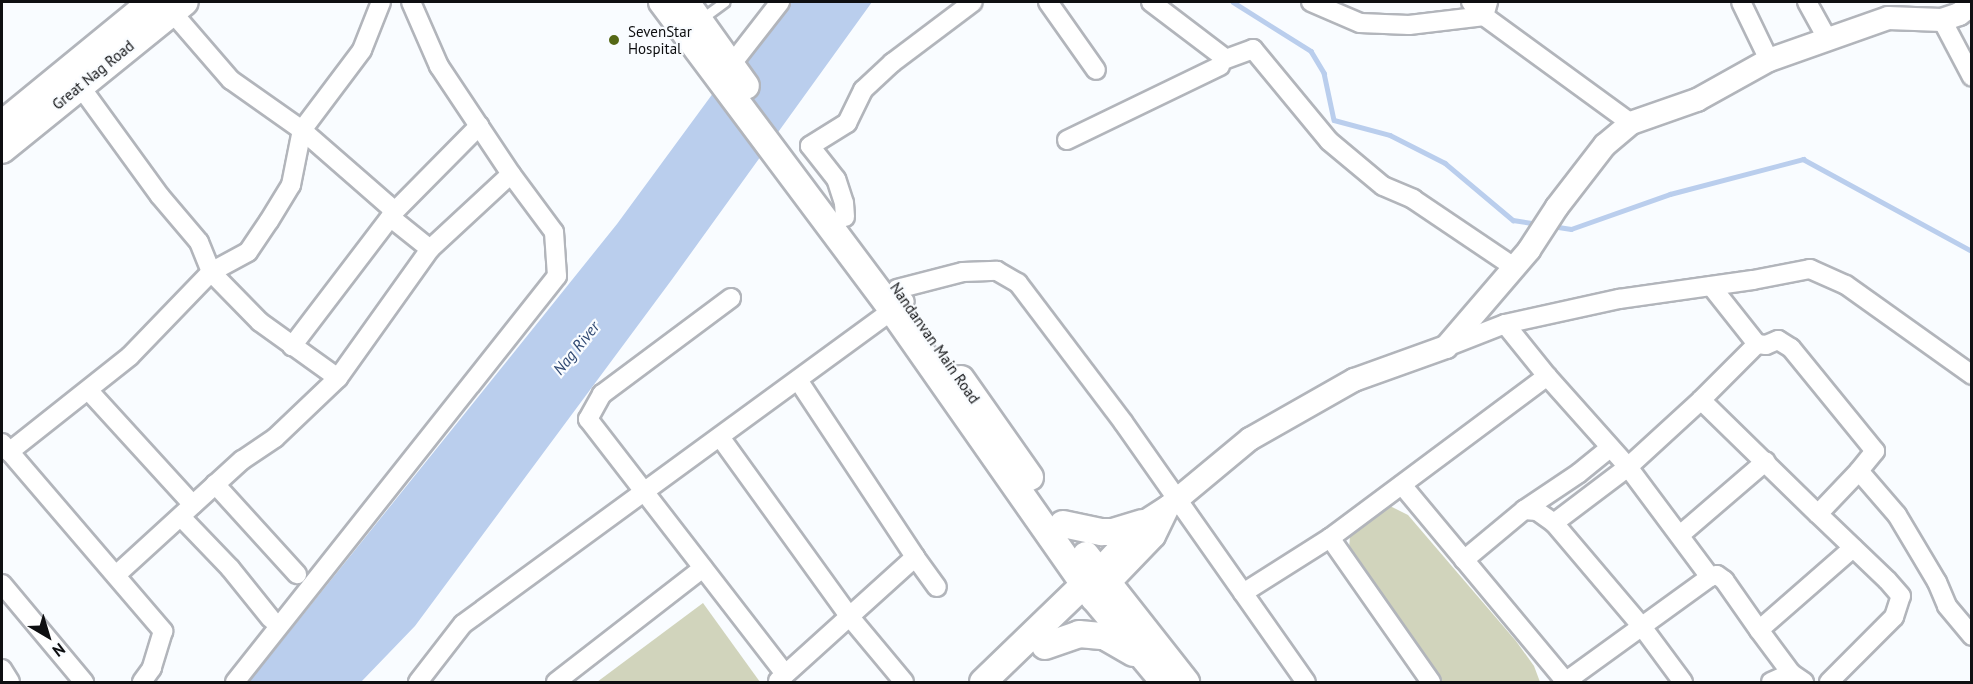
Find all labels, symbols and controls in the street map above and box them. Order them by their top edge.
place label: SevenStar Hospital [628,22,692,57]
marker: SevenStar Hospital [605,31,623,49]
street label: Great Nag Road [49,37,137,113]
street label: Nandanvan Main Road [886,279,984,407]
water label: Nag River [549,318,603,378]
north arrow [18,606,78,666]
text: N [49,639,69,661]

